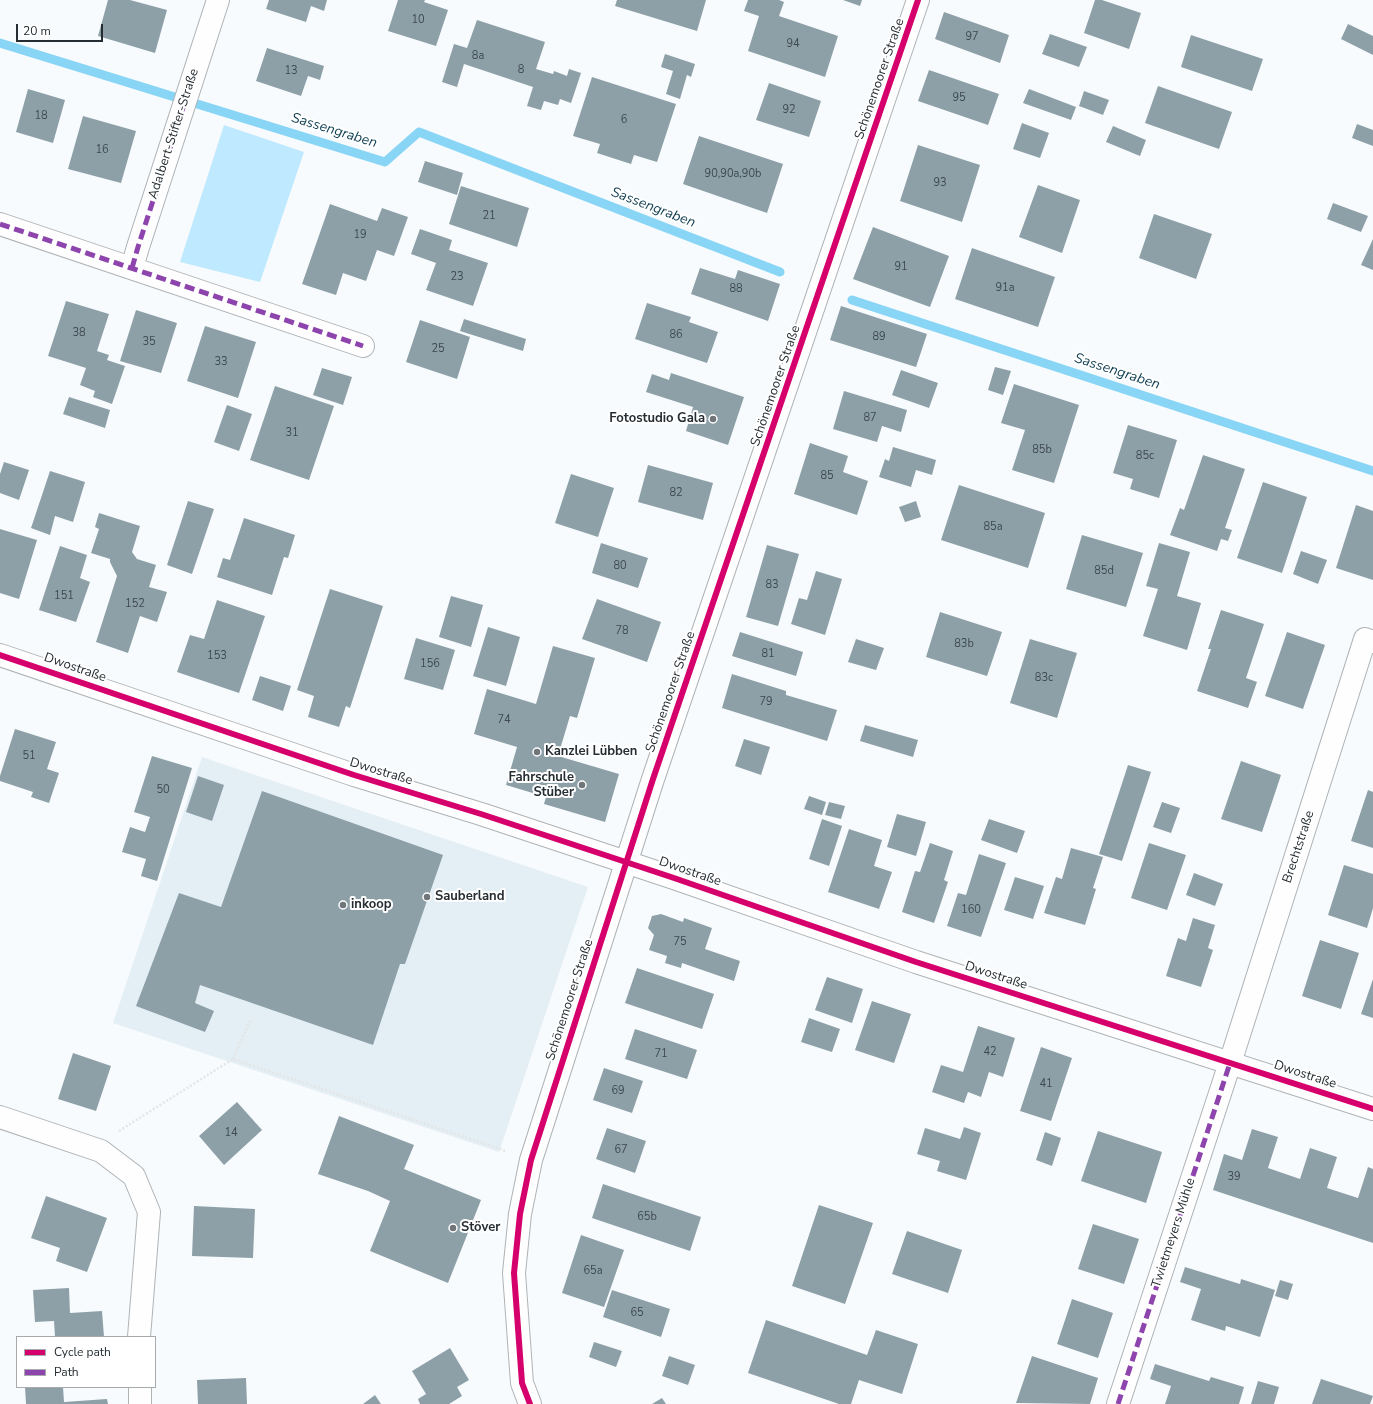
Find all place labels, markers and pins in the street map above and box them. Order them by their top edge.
place label: Fotostudio Gala [609,411,705,427]
marker: Fotostudio Gala [708,414,718,424]
place label: Kanzlei Lübben [545,744,637,760]
marker: Kanzlei Lübben [532,747,542,757]
place label: Fahrschule Stüber [508,770,574,801]
marker: Fahrschule Stüber [577,780,587,790]
place label: Sauberland [435,889,504,905]
marker: Sauberland [422,892,432,902]
place label: inkoop [351,897,392,913]
marker: inkoop [338,900,348,910]
place label: Stöver [461,1220,500,1236]
marker: Stöver [448,1223,458,1233]

